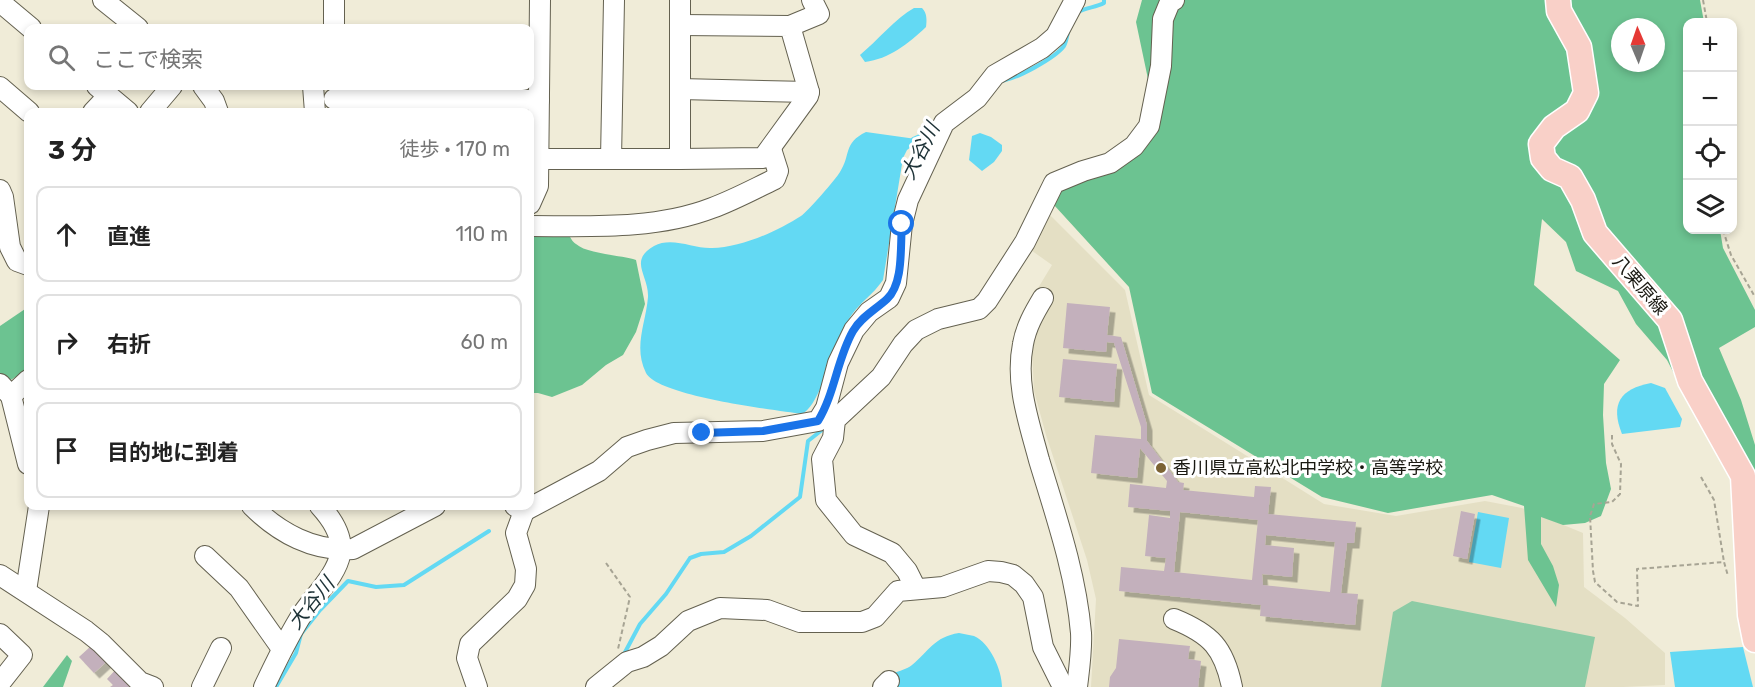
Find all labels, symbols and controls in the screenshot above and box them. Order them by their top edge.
north arrow [1611,18,1665,72]
map controls [1683,18,1737,234]
button: + [1683,18,1737,72]
search box [24,24,534,90]
icon: search [45,41,78,74]
text: ここで検索 [93,46,203,73]
button: − [1683,72,1737,126]
water label: 大谷川 [896,117,945,183]
button: locate [1683,126,1737,180]
text: 3 分 [48,135,97,166]
text: 徒歩 · 170 m [399,137,510,161]
button: layers [1683,180,1737,234]
route start [888,210,914,236]
icon: ahead [50,218,83,251]
text: 110 m [456,222,508,246]
text: 直進 [107,223,151,250]
street label: 八栗原線 [1608,251,1672,319]
icon: right [50,326,83,359]
text: 60 m [461,330,508,354]
text: 右折 [107,331,151,358]
route end [688,419,714,445]
icon: arrive [50,434,83,467]
text: 目的地に到着 [107,439,239,466]
place label: 香川県立高松北中学校・高等学校 [1173,457,1443,479]
marker: 香川県立高松北中学校・高等学校 [1154,461,1168,475]
water label: 大谷川 [283,571,340,634]

